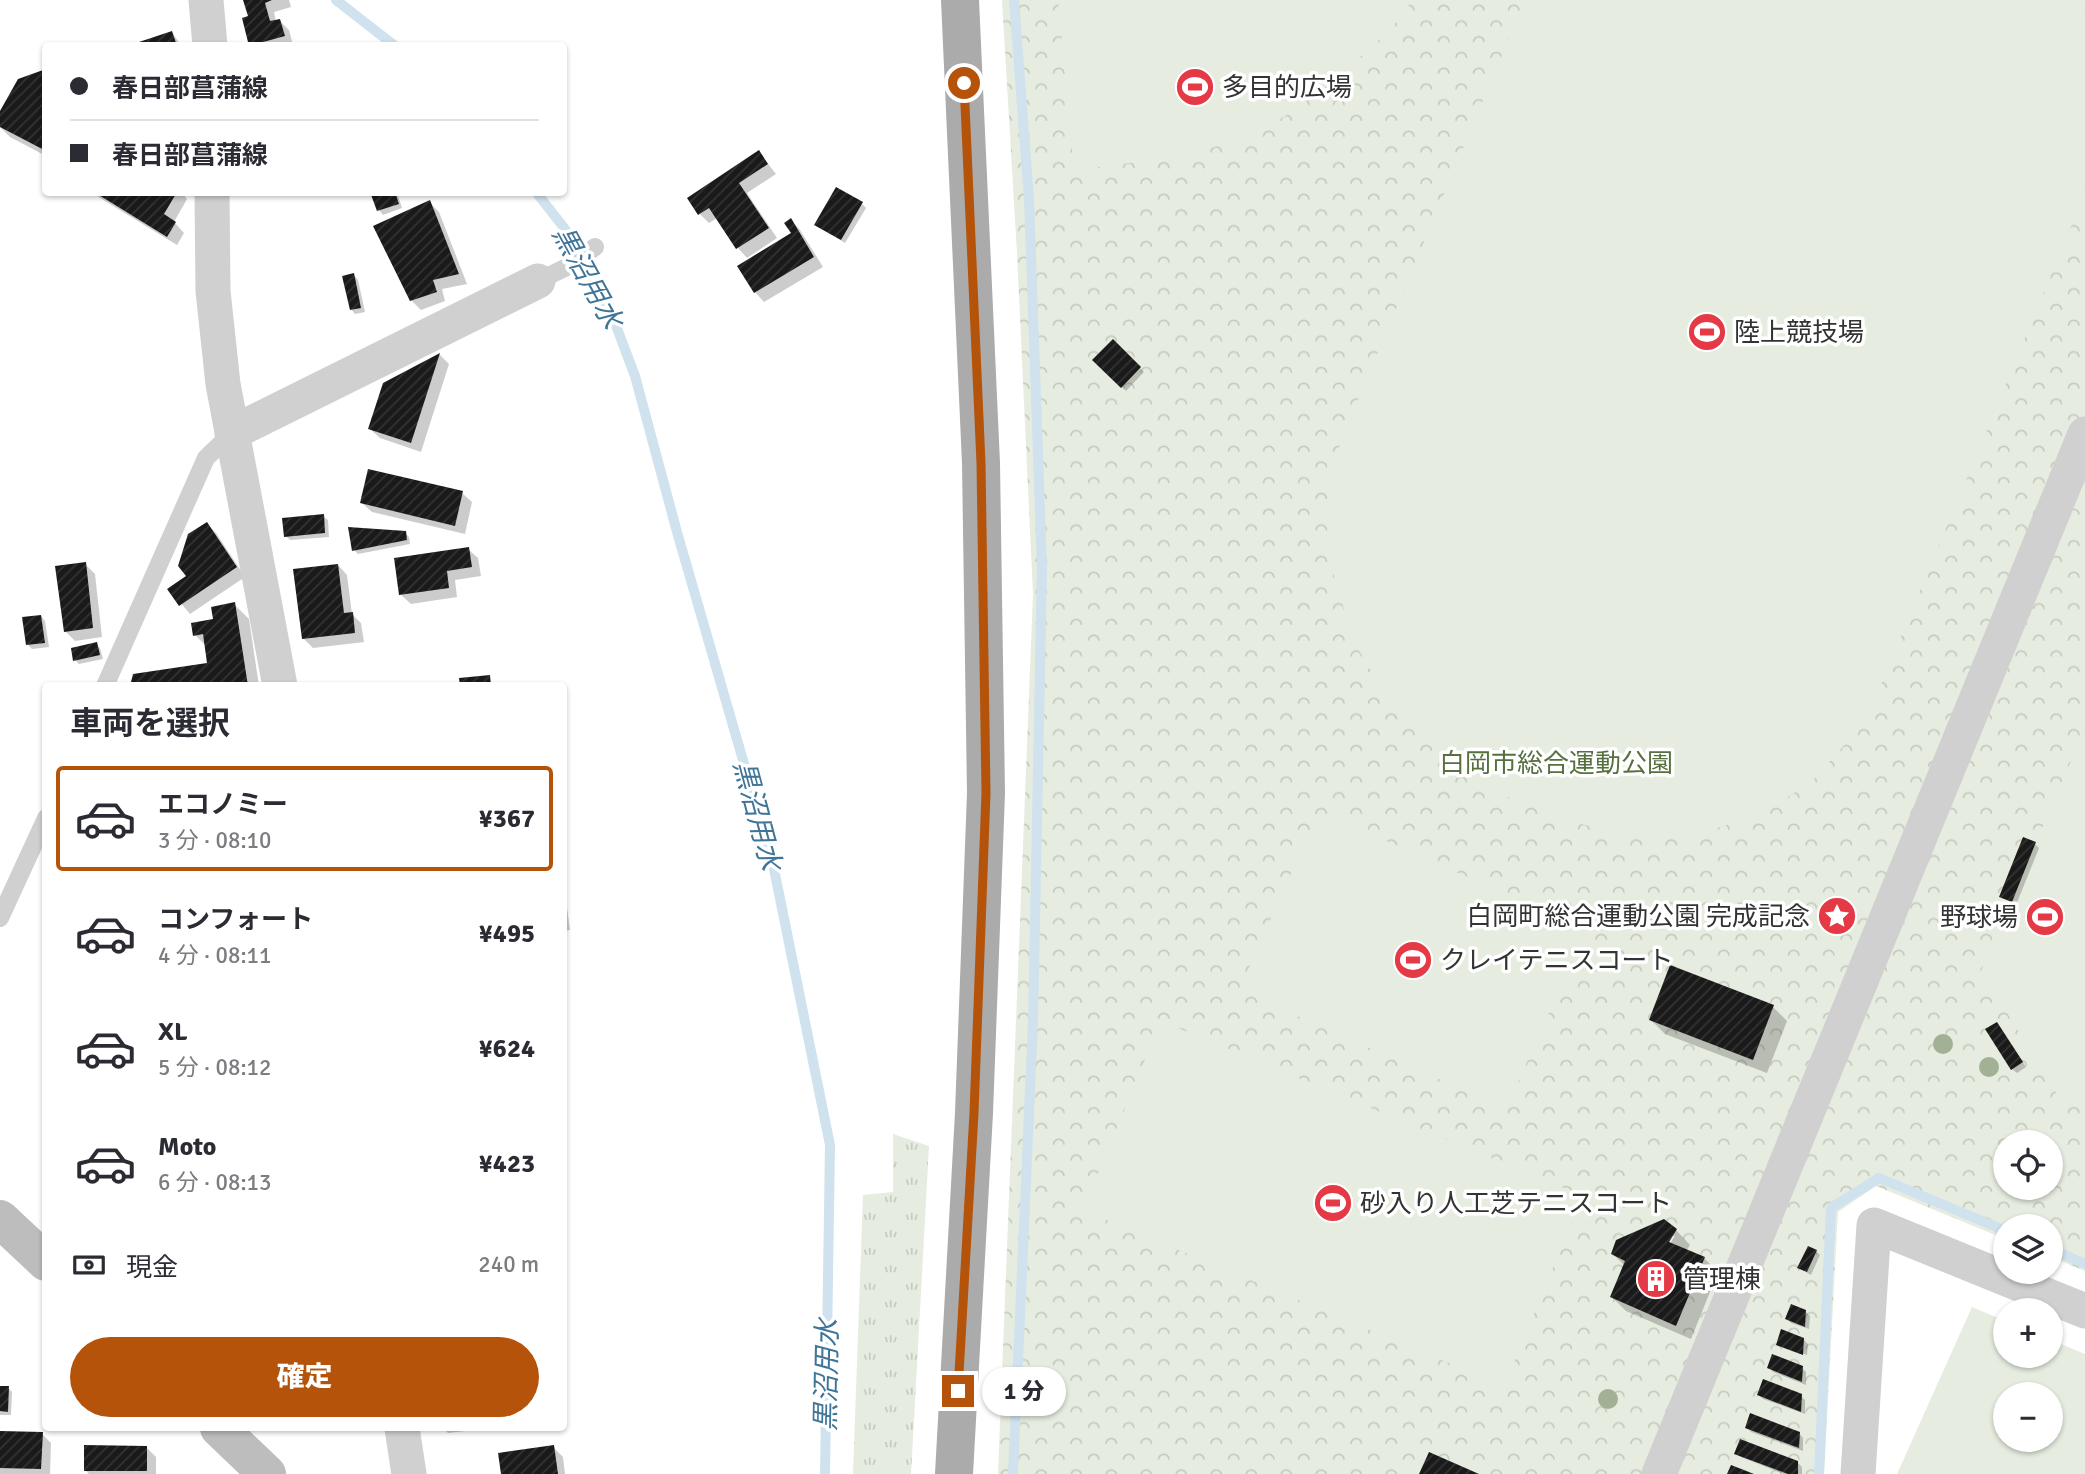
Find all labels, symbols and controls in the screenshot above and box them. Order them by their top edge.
sports icon: 多目的広場 [1174,66,1216,108]
route start [948,67,980,99]
place label: 多目的広場 [1222,72,1352,104]
text: 春日部菖蒲線 [112,73,268,105]
text: 春日部菖蒲線 [112,140,268,172]
water label: 黒沼用水 [545,220,631,337]
sports icon: 陸上競技場 [1686,311,1728,353]
place label: 陸上競技場 [1734,317,1864,349]
text: 車両を選択 [70,704,230,743]
park label: 白岡市総合運動公園 [1439,748,1673,780]
water label: 黒沼用水 [726,757,789,877]
icon: car [74,787,137,850]
text: エコノミー [158,789,288,821]
text: ¥367 [479,803,535,835]
text: 3 分 · 08:10 [158,826,271,855]
place icon: 白岡町総合運動公園 完成記念 [1816,895,1858,937]
sports icon: 野球場 [2024,896,2066,938]
place label: 白岡町総合運動公園 完成記念 [1466,901,1810,933]
icon: car [74,902,137,965]
place label: 野球場 [1940,902,2018,934]
text: コンフォート [158,904,313,936]
text: ¥495 [479,918,535,950]
sports icon: クレイテニスコート [1392,939,1434,981]
text: 4 分 · 08:11 [158,941,271,970]
place label: クレイテニスコート [1440,945,1673,977]
text: XL [158,1016,188,1048]
icon: car [74,1017,137,1080]
text: ¥624 [479,1033,535,1065]
text: 5 分 · 08:12 [158,1053,271,1082]
map controls [1993,1130,2063,1452]
button: locate [1993,1130,2063,1200]
text: Moto [158,1131,216,1163]
icon: car [74,1132,137,1195]
text: ¥423 [479,1148,535,1180]
text: 6 分 · 08:13 [158,1168,271,1197]
sports icon: 砂入り人工芝テニスコート [1312,1182,1354,1224]
place label: 砂入り人工芝テニスコート [1360,1188,1672,1220]
button: layers [1993,1214,2063,1284]
icon: cash [70,1246,108,1284]
text: 240 m [478,1250,539,1279]
text: 現金 [126,1252,178,1284]
building icon: 管理棟 [1635,1258,1677,1300]
place label: 管理棟 [1683,1264,1761,1296]
button: + [1993,1298,2063,1368]
water label: 黒沼用水 [809,1316,845,1431]
button: 確定 [70,1337,539,1417]
callout: 1 分 [982,1366,1066,1416]
route end [942,1375,974,1407]
text: 1 分 [1004,1377,1044,1406]
button: − [1993,1382,2063,1452]

